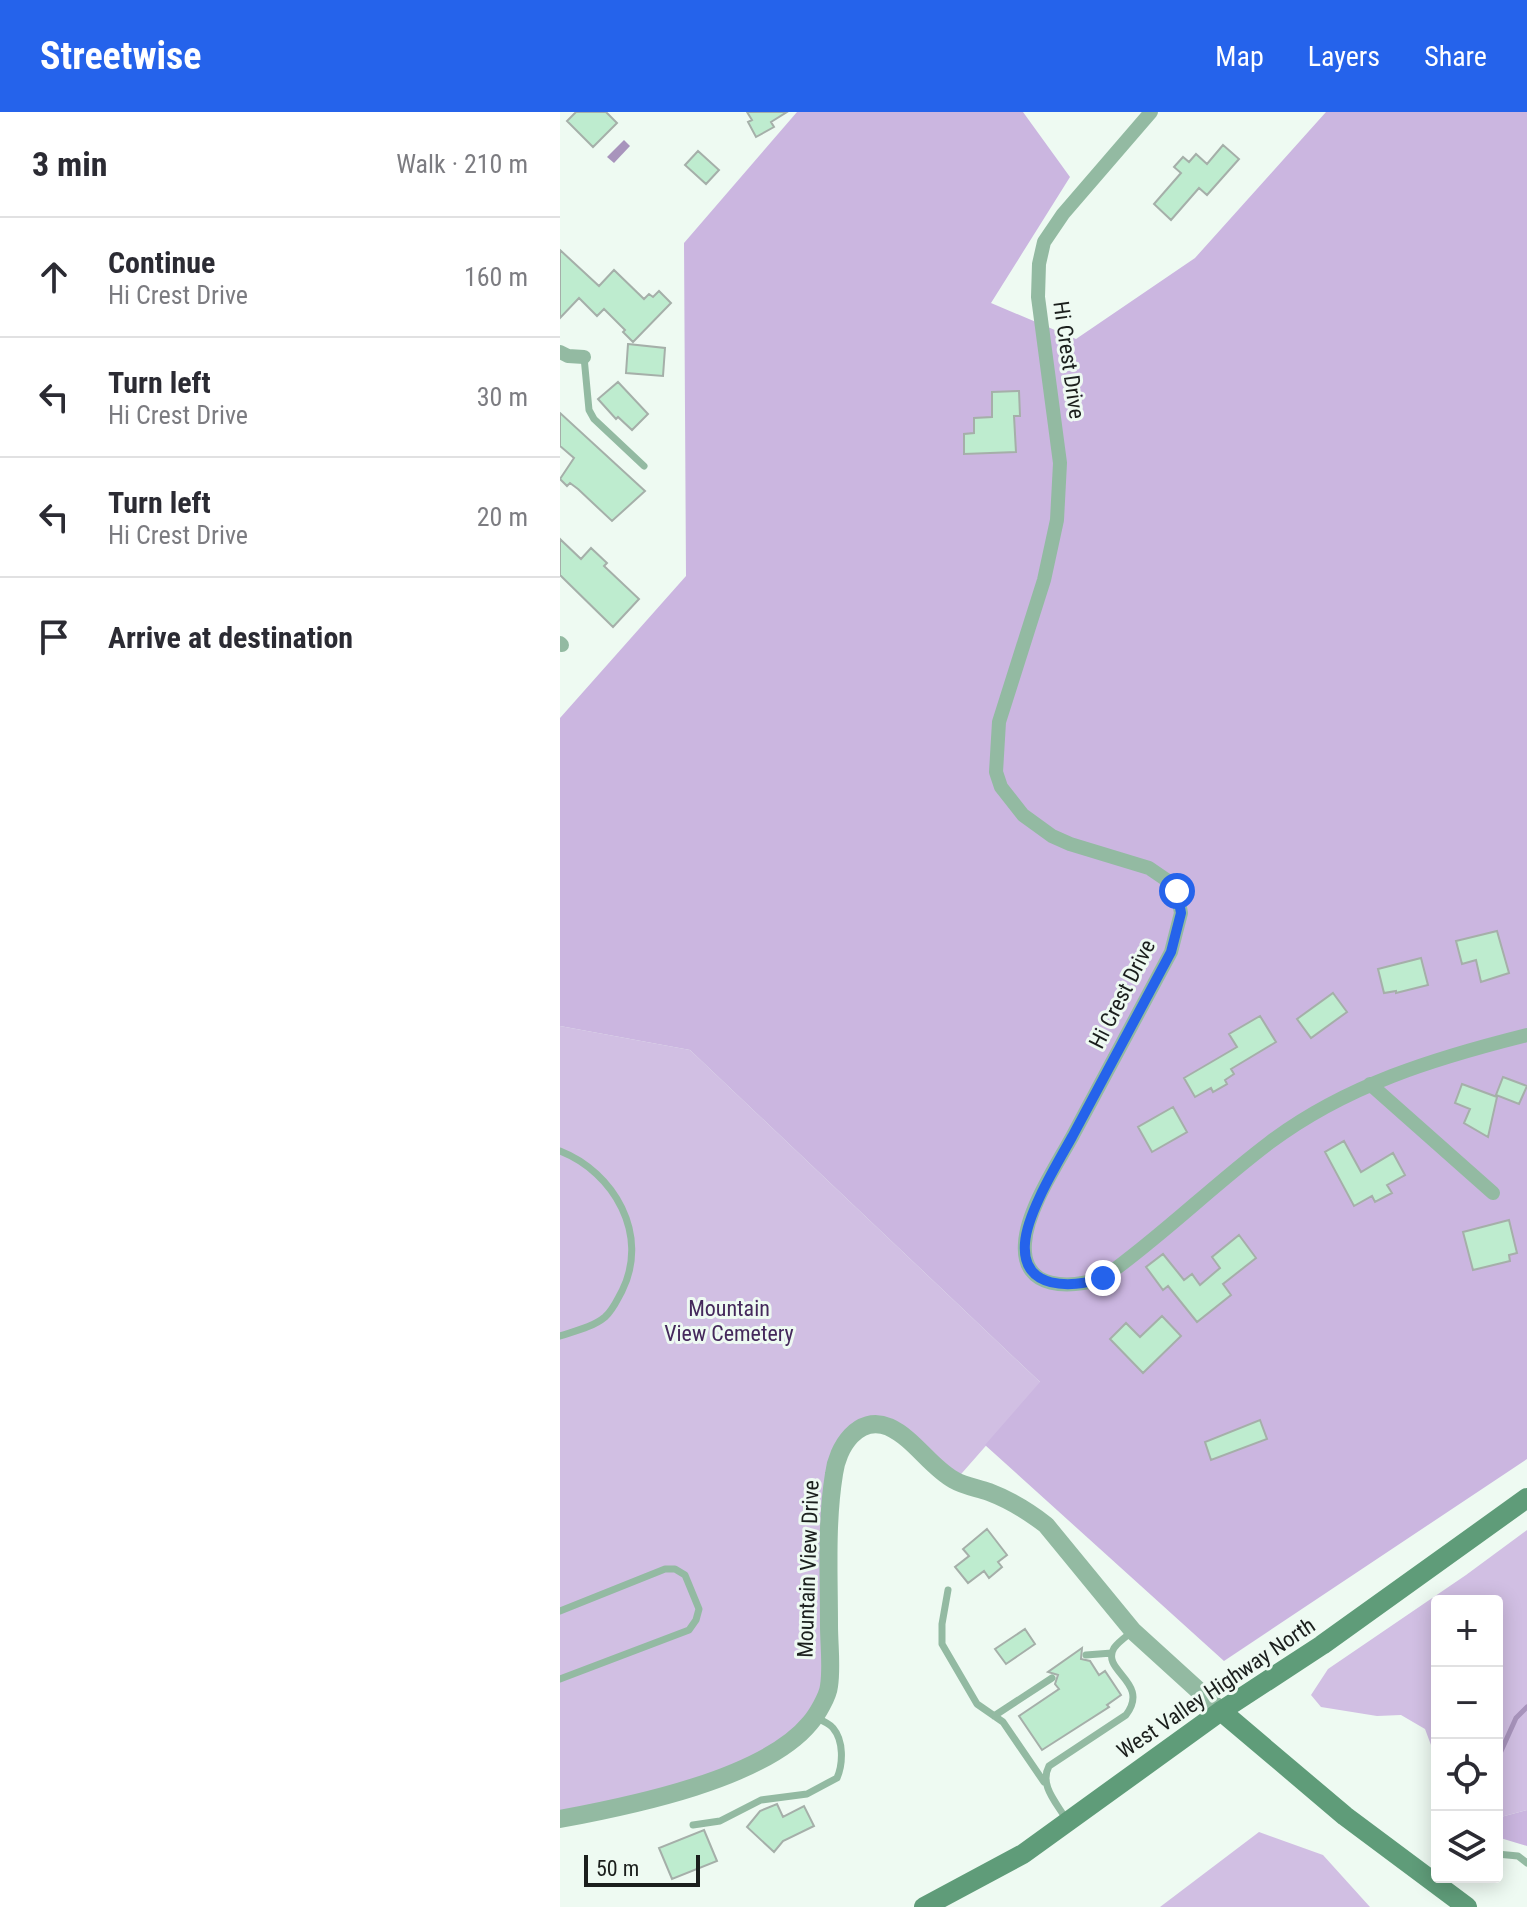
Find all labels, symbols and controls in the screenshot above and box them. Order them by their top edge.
text: Streetwise [40,34,201,78]
text: Map [1215,40,1264,73]
text: Layers [1308,40,1380,73]
text: Share [1424,40,1487,73]
text: 3 min [32,144,108,184]
text: Walk · 210 m [396,149,528,179]
text: Continue [108,245,215,280]
icon: ahead [32,255,76,299]
text: 160 m [464,262,528,292]
text: Hi Crest Drive [108,280,248,310]
street label: Hi Crest Drive [1048,300,1090,420]
text: Turn left [108,365,211,400]
icon: left [32,375,76,419]
text: 30 m [477,382,528,412]
text: Hi Crest Drive [108,400,248,430]
text: Turn left [108,485,211,520]
icon: left [32,495,76,539]
text: 20 m [477,502,528,532]
text: Hi Crest Drive [108,520,248,550]
icon: arrive [32,615,76,659]
text: Arrive at destination [108,620,353,655]
route start [1159,873,1195,909]
street label: Hi Crest Drive [1084,936,1160,1052]
route end [1085,1260,1121,1296]
park label: Mountain View Cemetery [664,1296,794,1346]
street label: Mountain View Drive [792,1480,824,1658]
map controls [1431,1595,1503,1883]
button: + [1431,1595,1503,1667]
street label: West Valley Highway North [1112,1612,1320,1764]
button: − [1431,1667,1503,1739]
button: locate [1431,1739,1503,1811]
button: layers [1431,1811,1503,1883]
scale bar [584,1851,700,1887]
text: 50 m [596,1856,639,1881]

